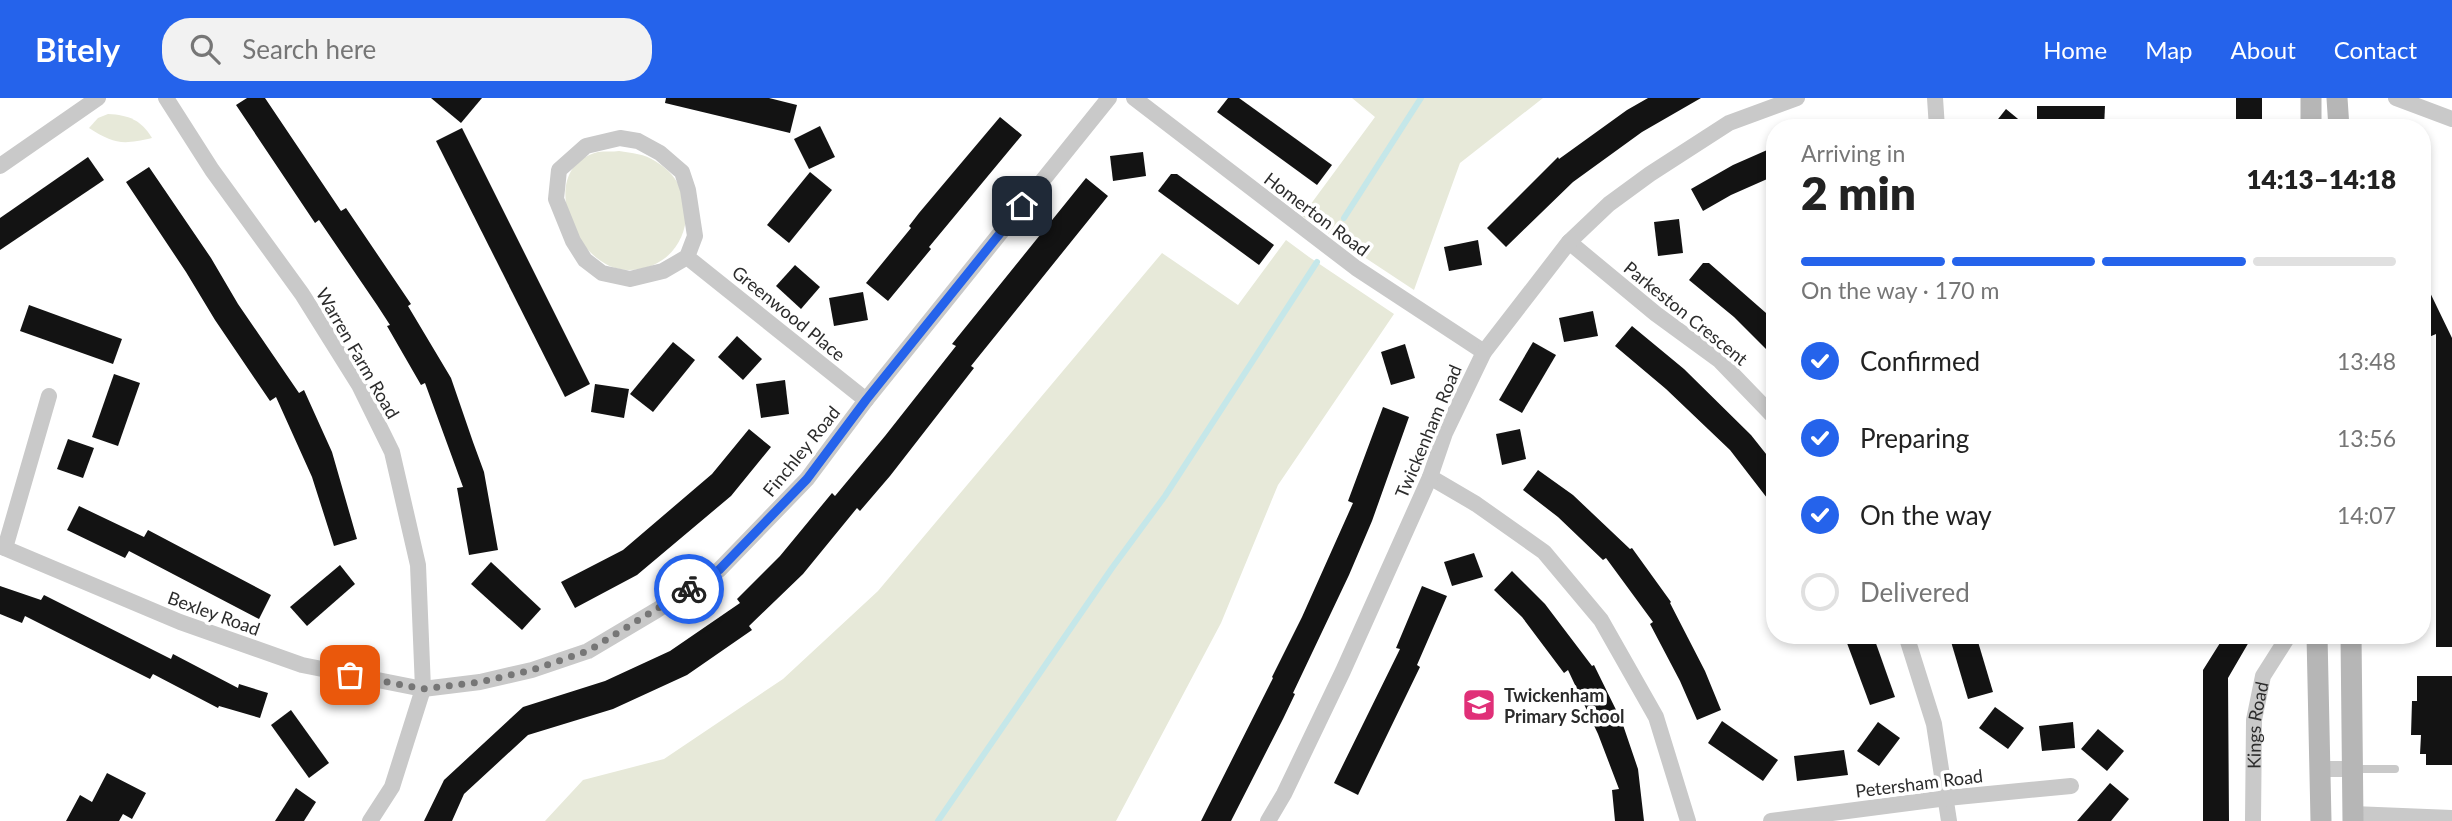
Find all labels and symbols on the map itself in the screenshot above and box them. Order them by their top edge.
street label: Homerton Road [1260,167,1374,261]
pin [992,176,1052,236]
street label: Parkeston Crescent [1620,256,1753,370]
street label: Greenwood Place [728,261,850,365]
street label: Warren Farm Road [312,284,404,422]
street label: Twickenham Road [1390,361,1466,501]
street label: Finchley Road [758,401,844,501]
courier [654,554,724,624]
street label: Bexley Road [165,586,263,640]
pin [320,645,380,705]
street label: Kings Road [2243,680,2273,769]
place label: Twickenham Primary School [1504,684,1624,727]
school or university icon: Twickenham Primary School [1460,686,1498,724]
street label: Petersham Road [1854,764,1984,802]

